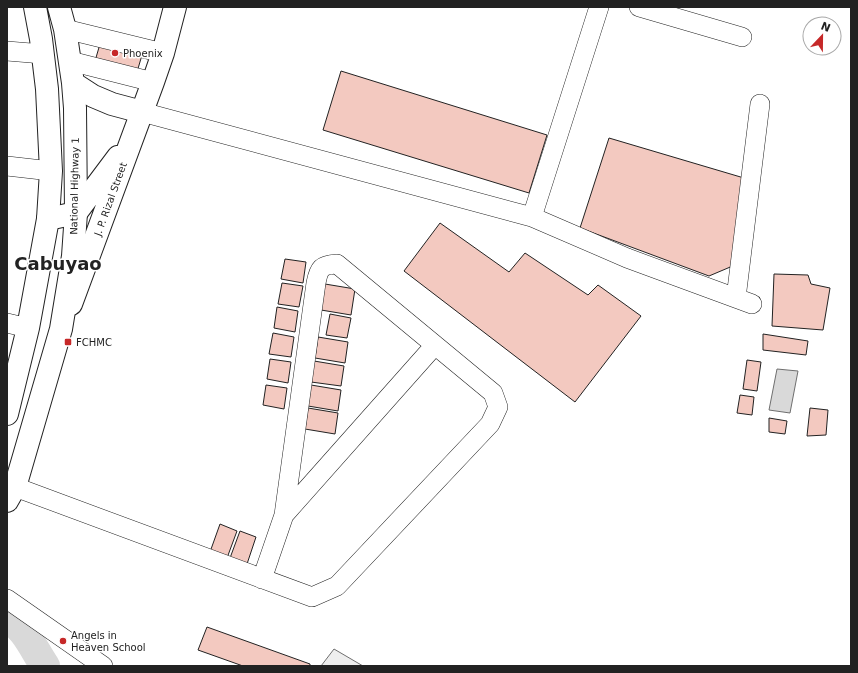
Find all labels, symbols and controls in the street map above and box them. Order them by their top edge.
north arrow [802,16,842,56]
text: N [819,19,832,35]
marker: Phoenix [110,48,120,58]
place label: Phoenix [123,48,163,59]
street label: National Highway 1 [68,137,81,235]
street label: J. P. Rizal Street [92,161,129,238]
district label: Cabuyao [14,253,102,274]
marker: FCHMC [63,337,73,347]
place label: FCHMC [76,337,112,348]
place label: Angels in Heaven School [71,630,146,653]
marker: Angels in Heaven School [58,636,68,646]

